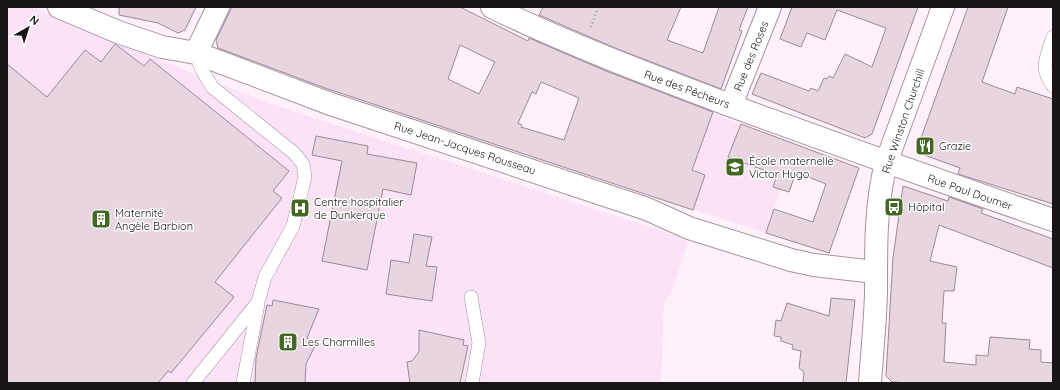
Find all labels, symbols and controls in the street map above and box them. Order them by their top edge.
north arrow [8,8,48,48]
text: N [27,12,42,28]
street label: Rue des Roses [731,19,771,93]
street label: Rue des Pêcheurs [642,67,732,111]
street label: Rue Winston Churchill [878,67,928,175]
street label: Rue Jean-Jacques Rousseau [392,118,538,178]
restaurant icon: Grazie [914,135,936,157]
place label: Grazie [939,139,971,153]
place label: École maternelle Victor Hugo [749,154,834,181]
school or university icon: École maternelle Victor Hugo [724,156,746,178]
street label: Rue Paul Doumer [926,171,1015,213]
place label: Centre hospitalier de Dunkerque [314,195,404,222]
bus stop icon: Hôpital [883,196,905,218]
hospital icon: Centre hospitalier de Dunkerque [289,197,311,219]
place label: Hôpital [908,200,945,214]
place label: Maternité Angèle Barbion [115,206,193,233]
building icon: Maternité Angèle Barbion [90,208,112,230]
building icon: Les Charmilles [277,331,299,353]
place label: Les Charmilles [302,335,375,349]

